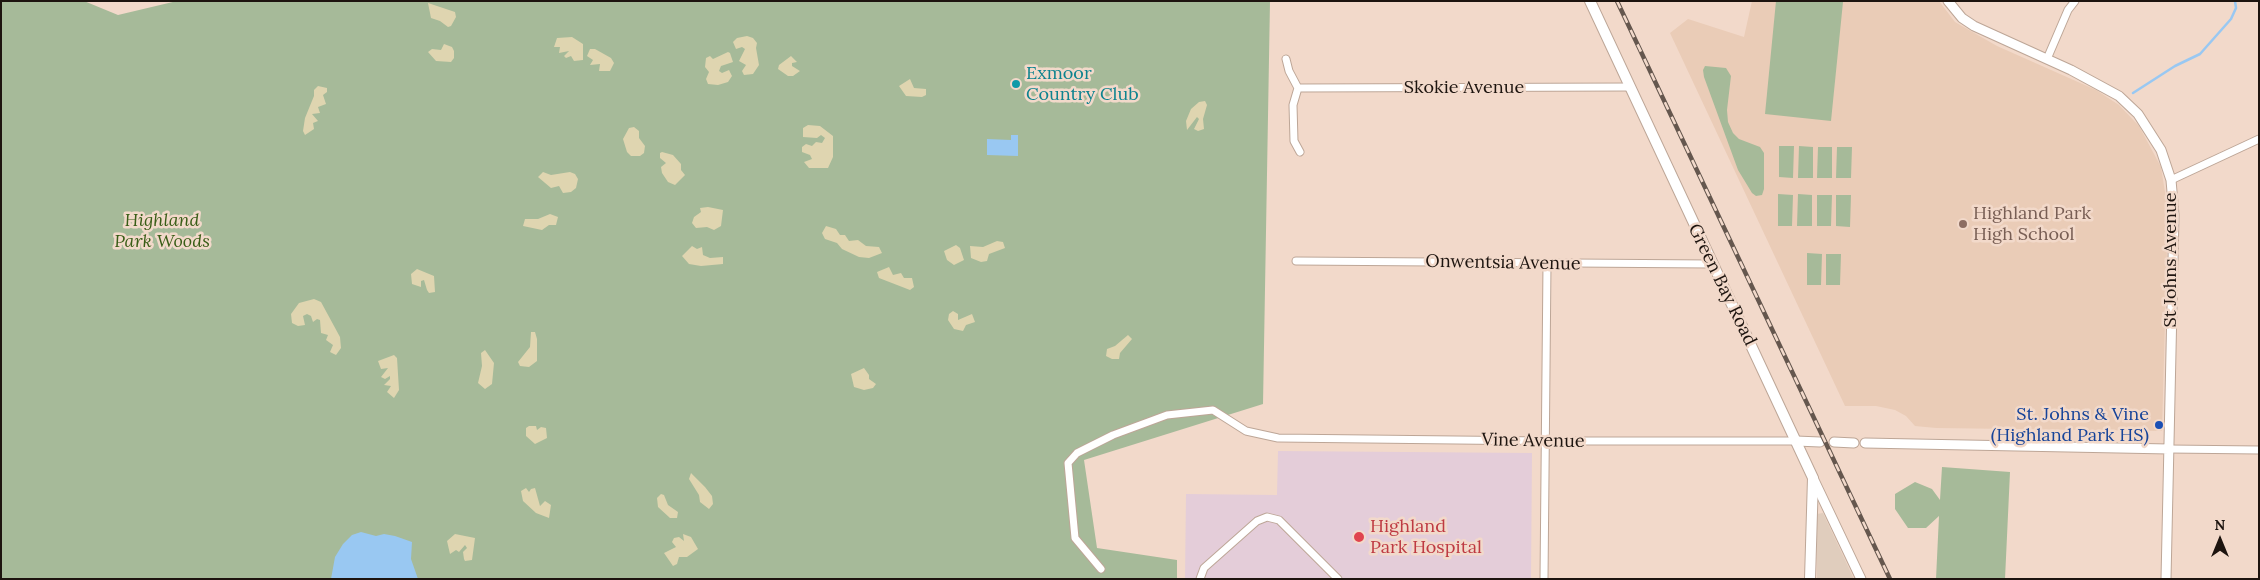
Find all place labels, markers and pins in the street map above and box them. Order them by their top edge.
place label: Exmoor Country Club [1026,63,1139,106]
marker: Exmoor Country Club [1010,78,1022,90]
place label: Highland Park High School [1973,203,2091,245]
marker: Highland Park High School [1957,218,1969,230]
place label: St. Johns & Vine (Highland Park HS) [1991,404,2149,446]
marker: St. Johns & Vine (Highland Park HS) [2153,419,2165,431]
place label: Highland Park Hospital [1370,516,1482,558]
marker: Highland Park Hospital [1352,530,1366,544]

